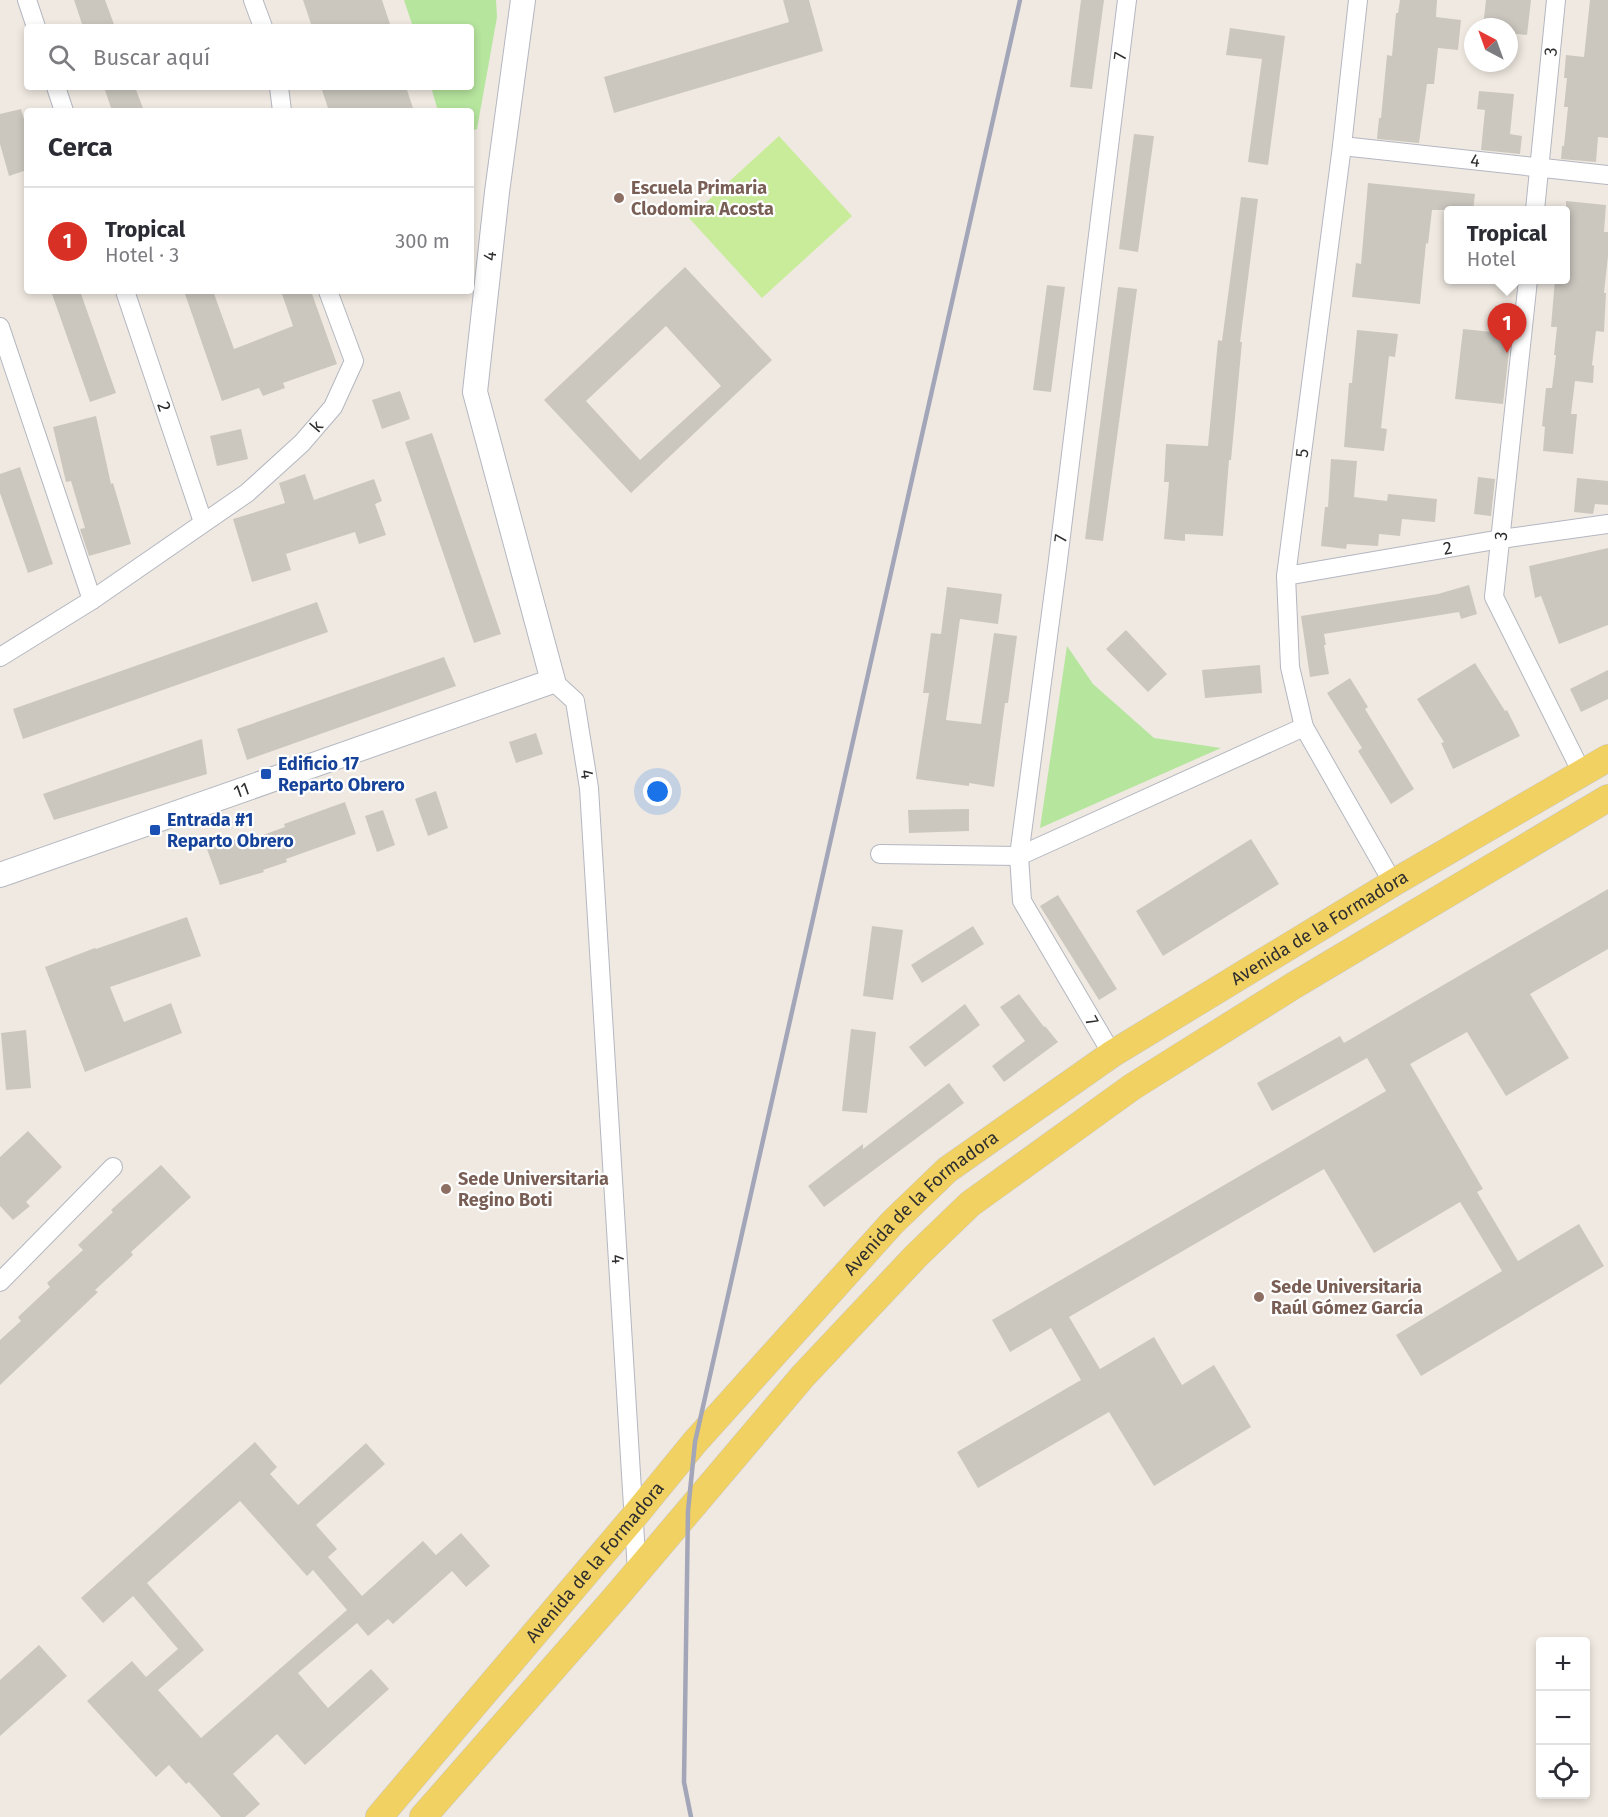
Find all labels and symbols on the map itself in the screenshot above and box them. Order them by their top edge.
north arrow [1464,18,1518,72]
street label: 3 [1539,46,1562,57]
street label: 7 [1109,51,1132,61]
street label: 4 [1469,149,1482,172]
place label: Escuela Primaria Clodomira Acosta [631,177,774,220]
marker: Escuela Primaria Clodomira Acosta [612,191,626,205]
street label: 4 [478,250,501,262]
pin: 1 [1488,304,1526,353]
street label: 2 [152,399,176,414]
street label: k [305,415,328,437]
street label: 5 [1291,447,1313,459]
street label: 3 [1490,530,1512,542]
street label: 7 [1049,533,1072,544]
street label: 2 [1441,537,1454,560]
place label: Edificio 17 Reparto Obrero [278,753,405,796]
marker: Edificio 17 Reparto Obrero [259,767,273,781]
street label: 4 [575,768,598,781]
street label: 11 [231,777,252,803]
your location [643,777,672,806]
place label: Entrada #1 Reparto Obrero [167,809,294,852]
marker: Entrada #1 Reparto Obrero [148,823,162,837]
street label: Avenida de la Formadora [1227,866,1412,990]
street label: 7 [1080,1012,1104,1030]
street label: Avenida de la Formadora [839,1126,1003,1280]
place label: Sede Universitaria Regino Boti [458,1168,609,1211]
marker: Sede Universitaria Regino Boti [439,1182,453,1196]
street label: 4 [607,1254,629,1265]
place label: Sede Universitaria Raúl Gómez García [1271,1276,1423,1319]
marker: Sede Universitaria Raúl Gómez García [1252,1290,1266,1304]
street label: Avenida de la Formadora [521,1477,669,1647]

